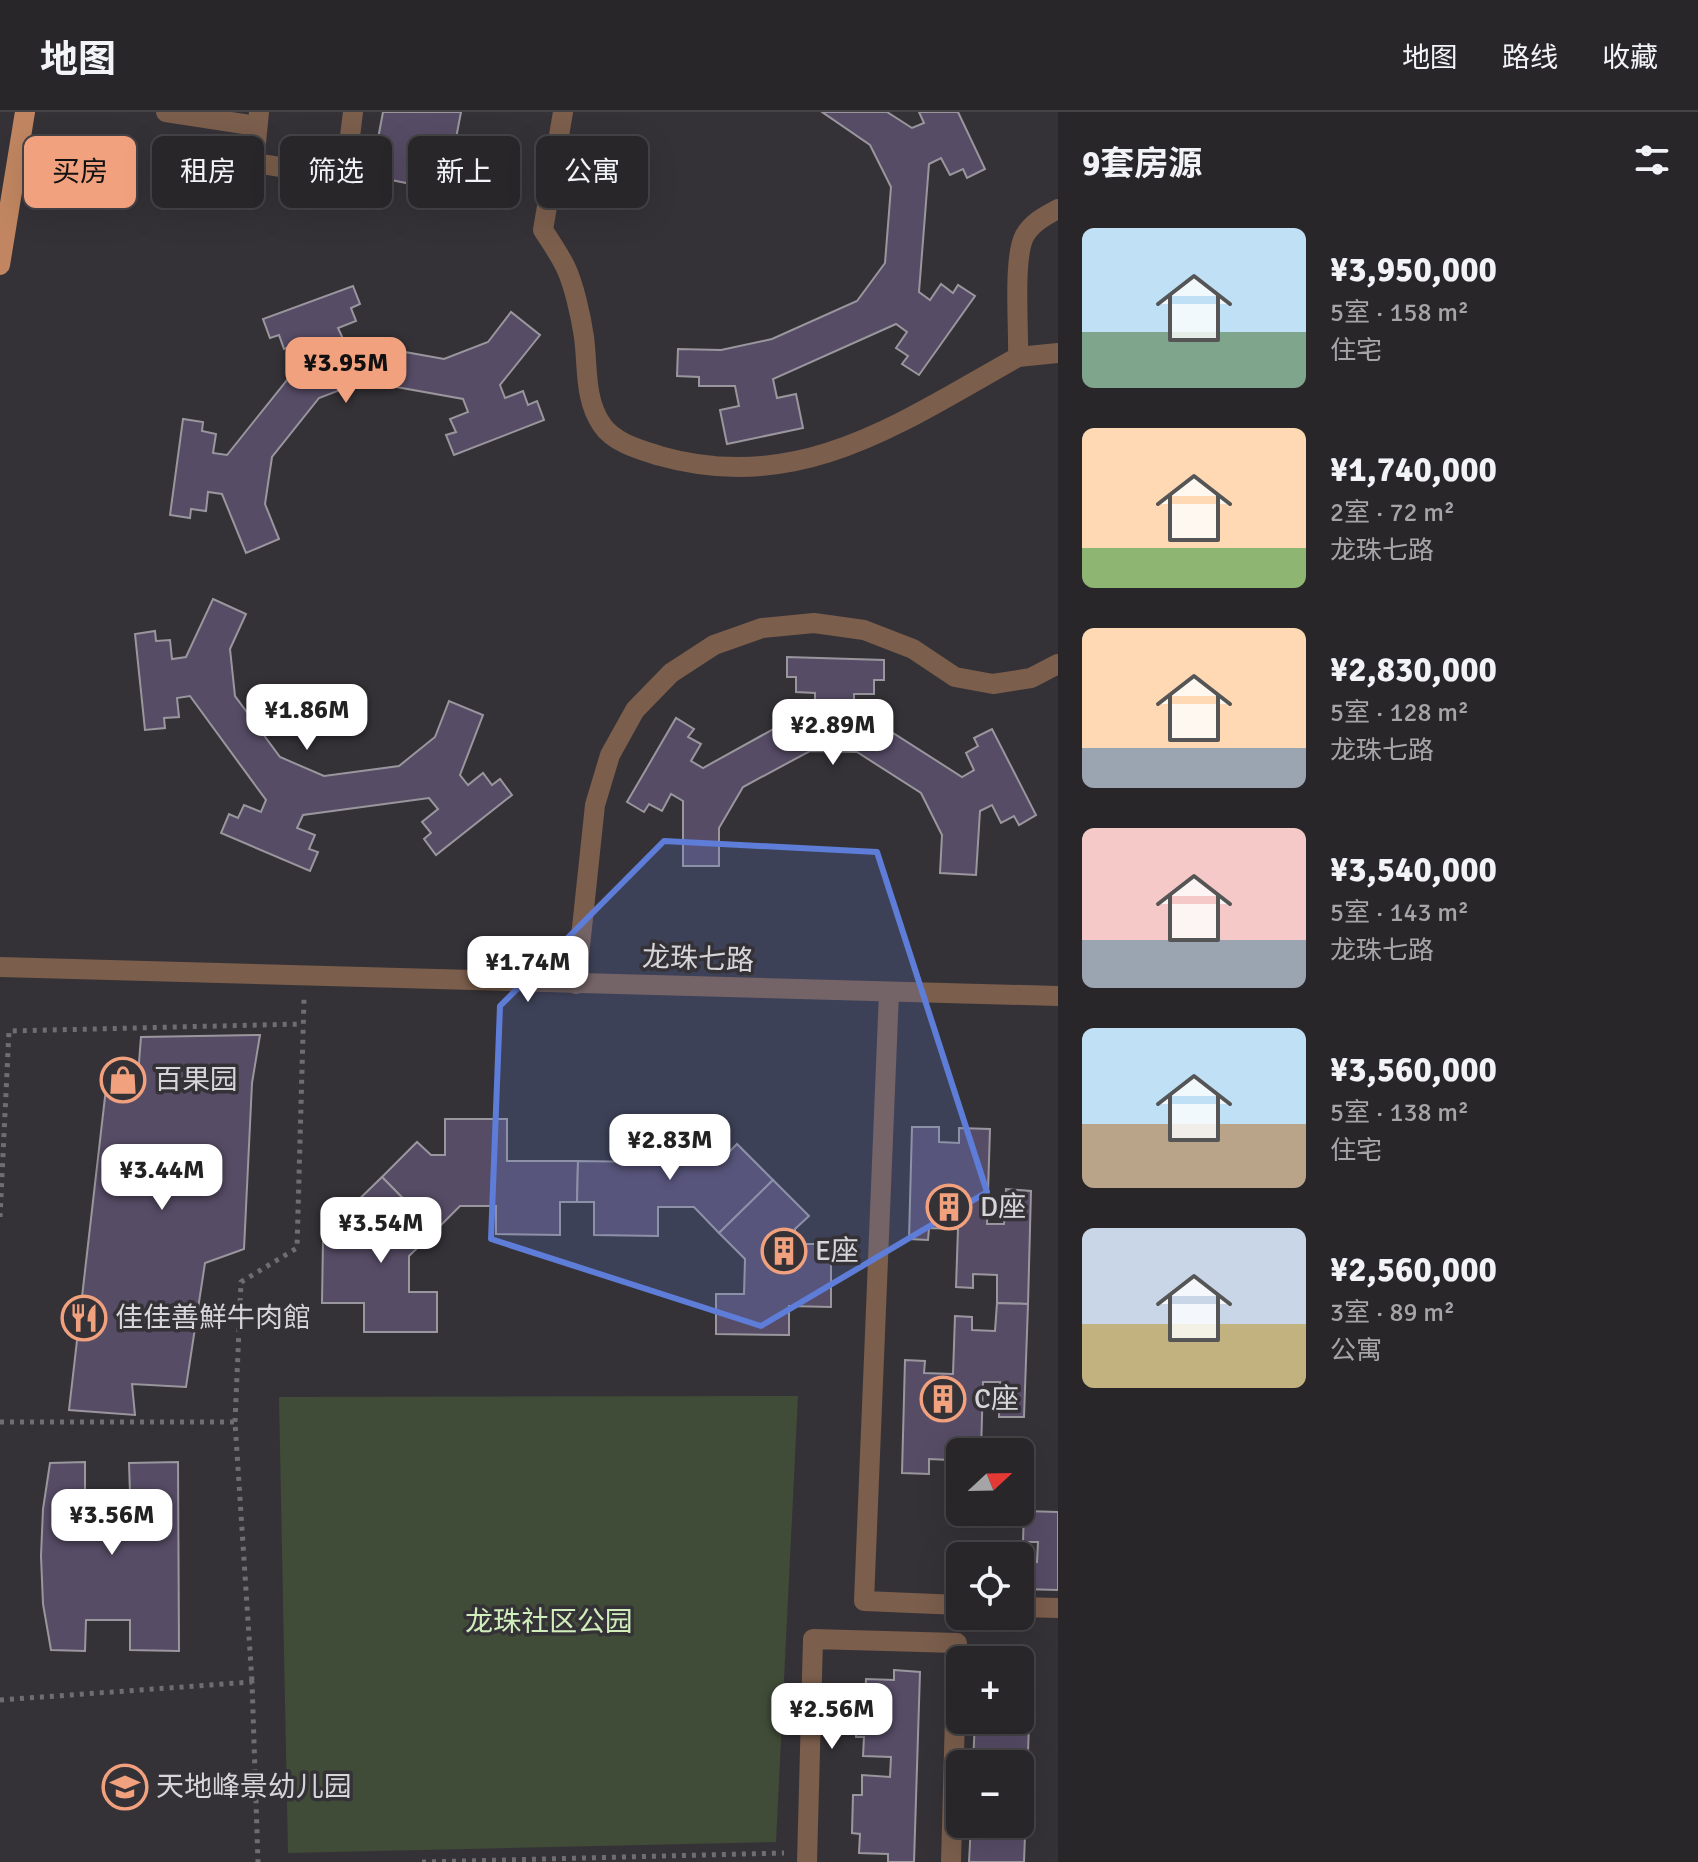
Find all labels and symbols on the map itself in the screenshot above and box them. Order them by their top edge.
pin: ¥3.95M [281,337,411,405]
pin: ¥1.86M [242,684,372,752]
pin: ¥2.89M [768,699,898,767]
pin: ¥1.74M [463,936,593,1004]
street label: 龙珠七路 [641,940,755,978]
shop icon: 百果园 [99,1056,147,1104]
place label: 百果园 [154,1063,238,1097]
pin: ¥2.83M [605,1114,735,1182]
pin: ¥3.44M [97,1144,227,1212]
building icon: D座 [925,1183,973,1231]
place label: D座 [980,1190,1026,1224]
pin: ¥3.54M [316,1197,446,1265]
building icon: E座 [760,1227,808,1275]
place label: E座 [815,1234,859,1268]
restaurant icon: 佳佳善鮮牛肉館 [60,1294,108,1342]
place label: 佳佳善鮮牛肉館 [115,1301,311,1335]
building icon: C座 [919,1375,967,1423]
place label: C座 [974,1382,1019,1416]
north arrow [946,1438,1034,1526]
pin: ¥3.56M [47,1489,177,1557]
park label: 龙珠社区公园 [465,1605,633,1639]
pin: ¥2.56M [767,1683,897,1751]
school or university icon: 天地峰景幼儿园 [101,1763,149,1811]
place label: 天地峰景幼儿园 [156,1770,352,1804]

